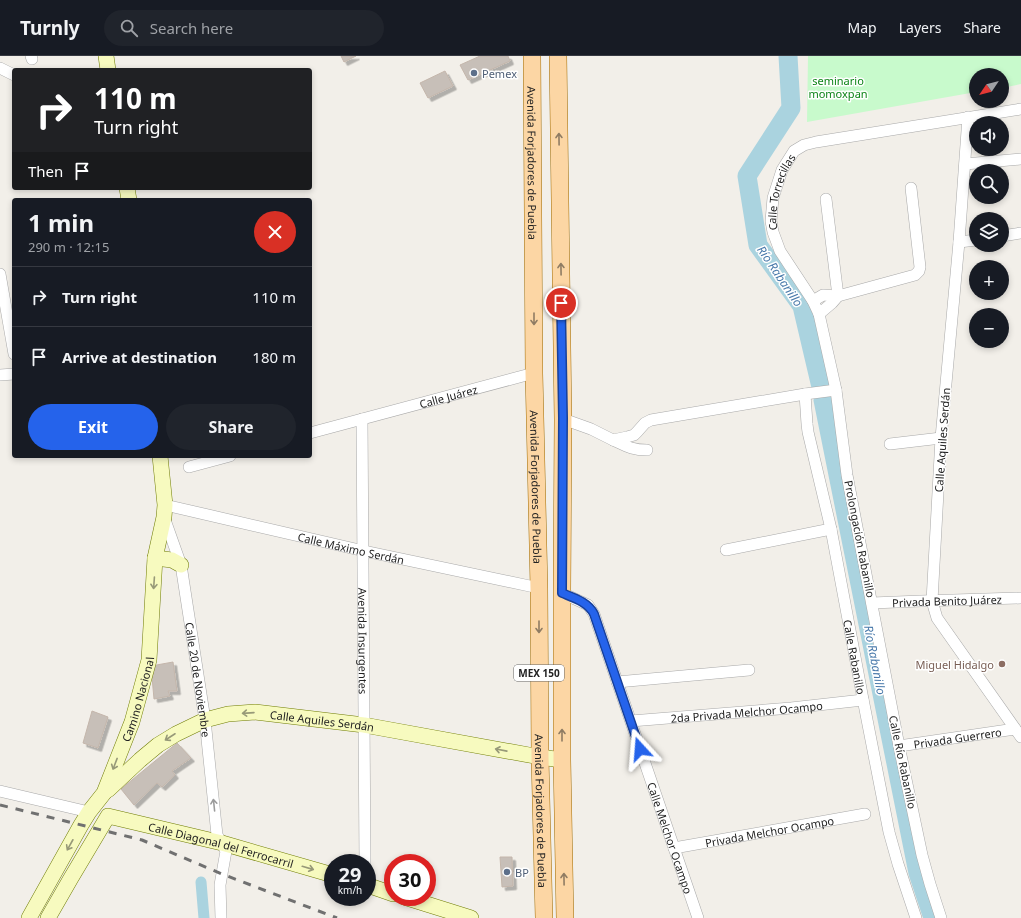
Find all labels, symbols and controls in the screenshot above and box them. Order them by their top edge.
search box [104,10,384,46]
text: Turnly [20,15,80,41]
icon: search [118,17,140,39]
text: Search here [150,18,233,38]
text: Map [848,18,877,37]
text: Layers [899,18,941,37]
text: Share [963,18,1001,37]
place label: Pemex [482,66,517,81]
marker: Pemex [469,68,479,78]
north arrow [969,68,1009,108]
map controls [969,68,1009,348]
park label: seminario momoxpan [808,73,868,101]
text: 110 m [94,79,177,117]
icon: right [28,84,80,136]
street label: Avenida Forjadores de Puebla [525,86,541,240]
text: Turn right [94,115,178,139]
button: sound [969,116,1009,156]
one-way arrow [555,133,563,146]
street label: Calle Torrecillas [763,151,798,232]
icon: arrive [71,160,93,182]
text: Then [28,161,63,181]
button: search [969,164,1009,204]
text: 1 min [28,206,94,239]
button: close [254,211,296,253]
button: layers [969,212,1009,252]
text: 290 m · 12:15 [28,238,109,256]
water label: Río Rabanillo [753,242,807,310]
button: + [969,260,1009,300]
one-way arrow [557,263,565,276]
icon: right [28,286,50,308]
pin [544,286,578,320]
text: Turn right [62,287,137,307]
text: 110 m [252,287,296,307]
icon: arrive [550,292,572,314]
button: − [969,308,1009,348]
one-way arrow [530,312,538,325]
icon: arrive [28,346,50,368]
text: Arrive at destination [62,347,217,367]
text: 180 m [252,347,296,367]
street label: Calle Juárez [417,381,479,411]
street label: Calle Aquiles Serdán [931,387,953,493]
button: Exit [28,404,158,450]
button: Share [166,404,296,450]
street label: Avenida Forjadores de Puebla [527,410,546,564]
street label: Prolongación Rabanillo [841,479,879,599]
street label: Calle Máximo Serdán [296,528,406,567]
one-way arrow [150,576,157,589]
street label: Avenida Insurgentes [356,588,371,694]
street label: Privada Benito Juárez [892,591,1002,610]
street label: Calle Rabanillo [841,618,869,696]
one-way arrow [535,620,543,633]
street label: Calle 20 de Noviembre [182,621,214,738]
water label: Río Rabanillo [860,624,890,696]
street label: Camino Nacional [118,656,157,744]
place label: Miguel Hidalgo [916,657,994,672]
marker: Miguel Hidalgo [997,659,1007,669]
road number: MEX 150 [514,665,564,681]
street label: 2da Privada Melchor Ocampo [670,697,824,725]
street label: Calle Aquiles Serdán [269,706,375,734]
one-way arrow [242,709,255,716]
street label: Calle Río Rabanillo [886,714,920,810]
street label: Privada Guerrero [912,724,1003,751]
position arrow [619,728,661,770]
one-way arrow [558,729,566,742]
one-way arrow [165,733,176,742]
street label: Avenida Forjadores de Puebla [532,734,551,888]
one-way arrow [495,746,508,754]
one-way arrow [111,757,119,769]
street label: Calle Melchor Ocampo [645,780,697,896]
one-way arrow [210,799,218,812]
street label: Privada Melchor Ocampo [704,812,835,850]
street label: Calle Diagonal del Ferrocarril [147,818,295,871]
one-way arrow [65,839,73,851]
speed limit sign: 30 [384,854,436,906]
text: 29 [339,861,361,888]
one-way arrow [302,865,315,872]
place label: BP [515,865,529,880]
marker: BP [502,867,512,877]
one-way arrow [560,873,568,886]
text: km/h [338,883,362,897]

